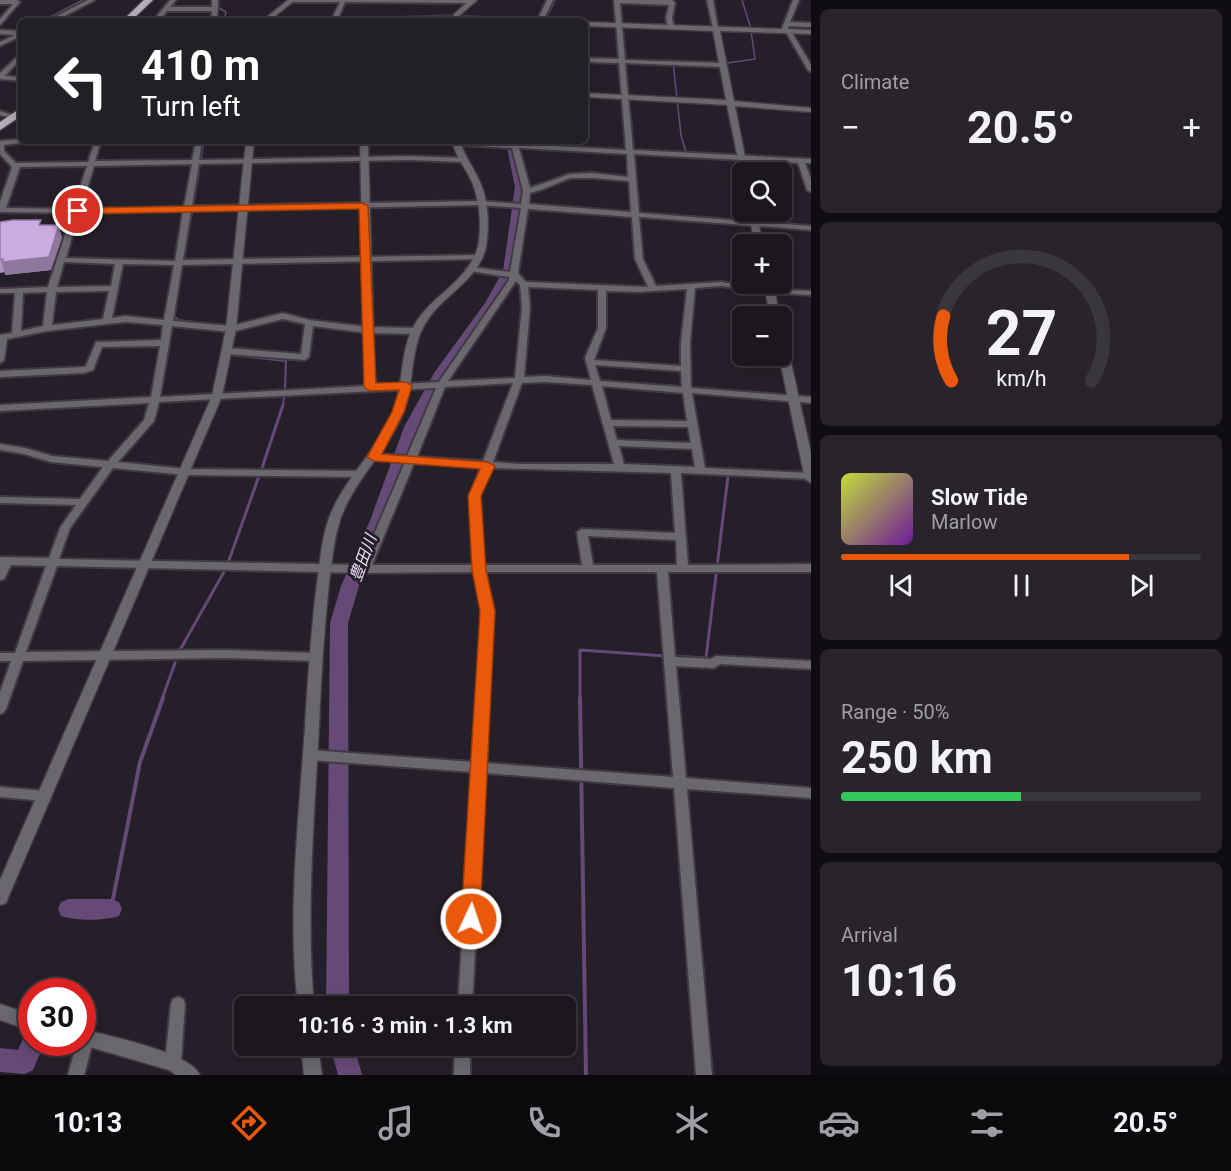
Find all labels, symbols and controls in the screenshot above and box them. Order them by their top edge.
text: 410 m [141,41,260,90]
icon: left [42,42,120,120]
text: Climate [841,70,909,94]
text: Turn left [141,91,241,123]
text: 20.5° [967,101,1075,154]
text: − [841,108,860,147]
text: + [1182,108,1201,147]
map controls [732,162,792,366]
button: search [732,162,792,222]
pin [52,185,103,236]
icon: arrive [61,194,94,227]
button: + [732,234,792,294]
text: 27 [985,297,1057,370]
button: − [732,306,792,366]
text: km/h [996,367,1046,392]
text: Slow Tide [931,485,1028,510]
text: Marlow [931,510,997,534]
water label: 豊田川 [346,530,381,584]
icon: previous [885,569,918,602]
icon: pause [1005,569,1038,602]
icon: next [1125,569,1158,602]
text: Range · 50% [841,700,949,724]
text: 250 km [841,731,993,784]
position arrow [439,887,503,951]
text: Arrival [841,923,898,947]
text: 10:16 [841,954,957,1007]
speed limit sign: 30 [18,978,96,1056]
text: 10:16 · 3 min · 1.3 km [297,1013,513,1038]
icon: directions [228,1102,270,1144]
icon: music [375,1102,417,1144]
icon: phone [523,1102,565,1144]
icon: climate [671,1102,713,1144]
icon: car [818,1102,860,1144]
icon: filters [966,1102,1008,1144]
text: 10:13 [53,1107,122,1139]
text: 20.5° [1113,1107,1178,1139]

